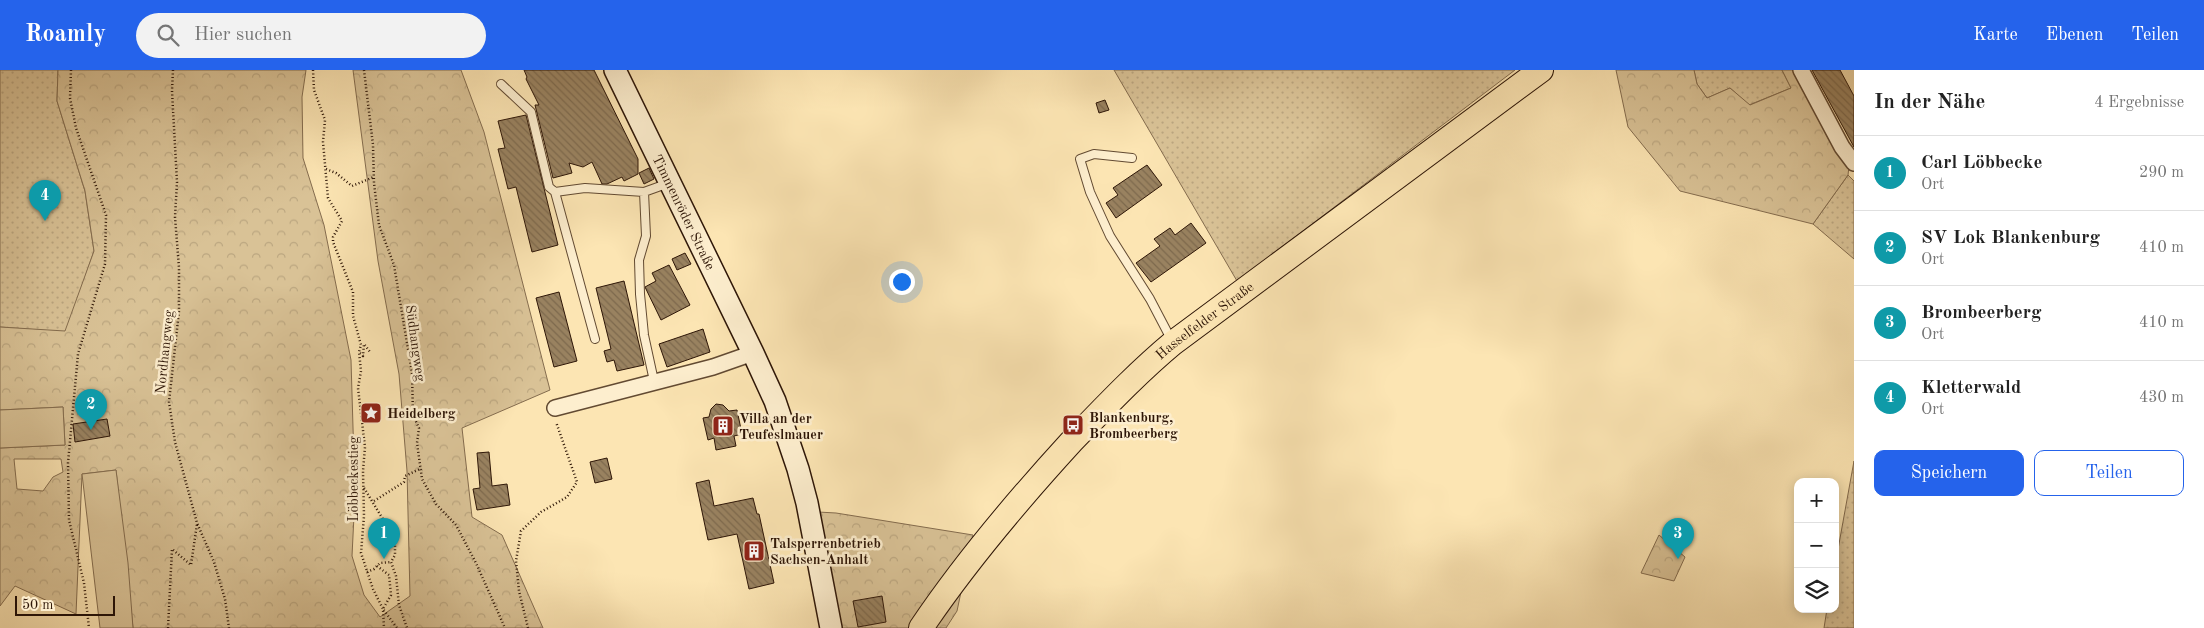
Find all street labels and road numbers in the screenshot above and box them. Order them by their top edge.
street label: Timmenröder Straße [649,153,717,272]
street label: Hasselfelder Straße [1153,280,1256,363]
street label: Südhangweg [403,304,427,383]
street label: Nordhangweg [154,309,176,395]
street label: Löbbeckestieg [347,436,361,522]

